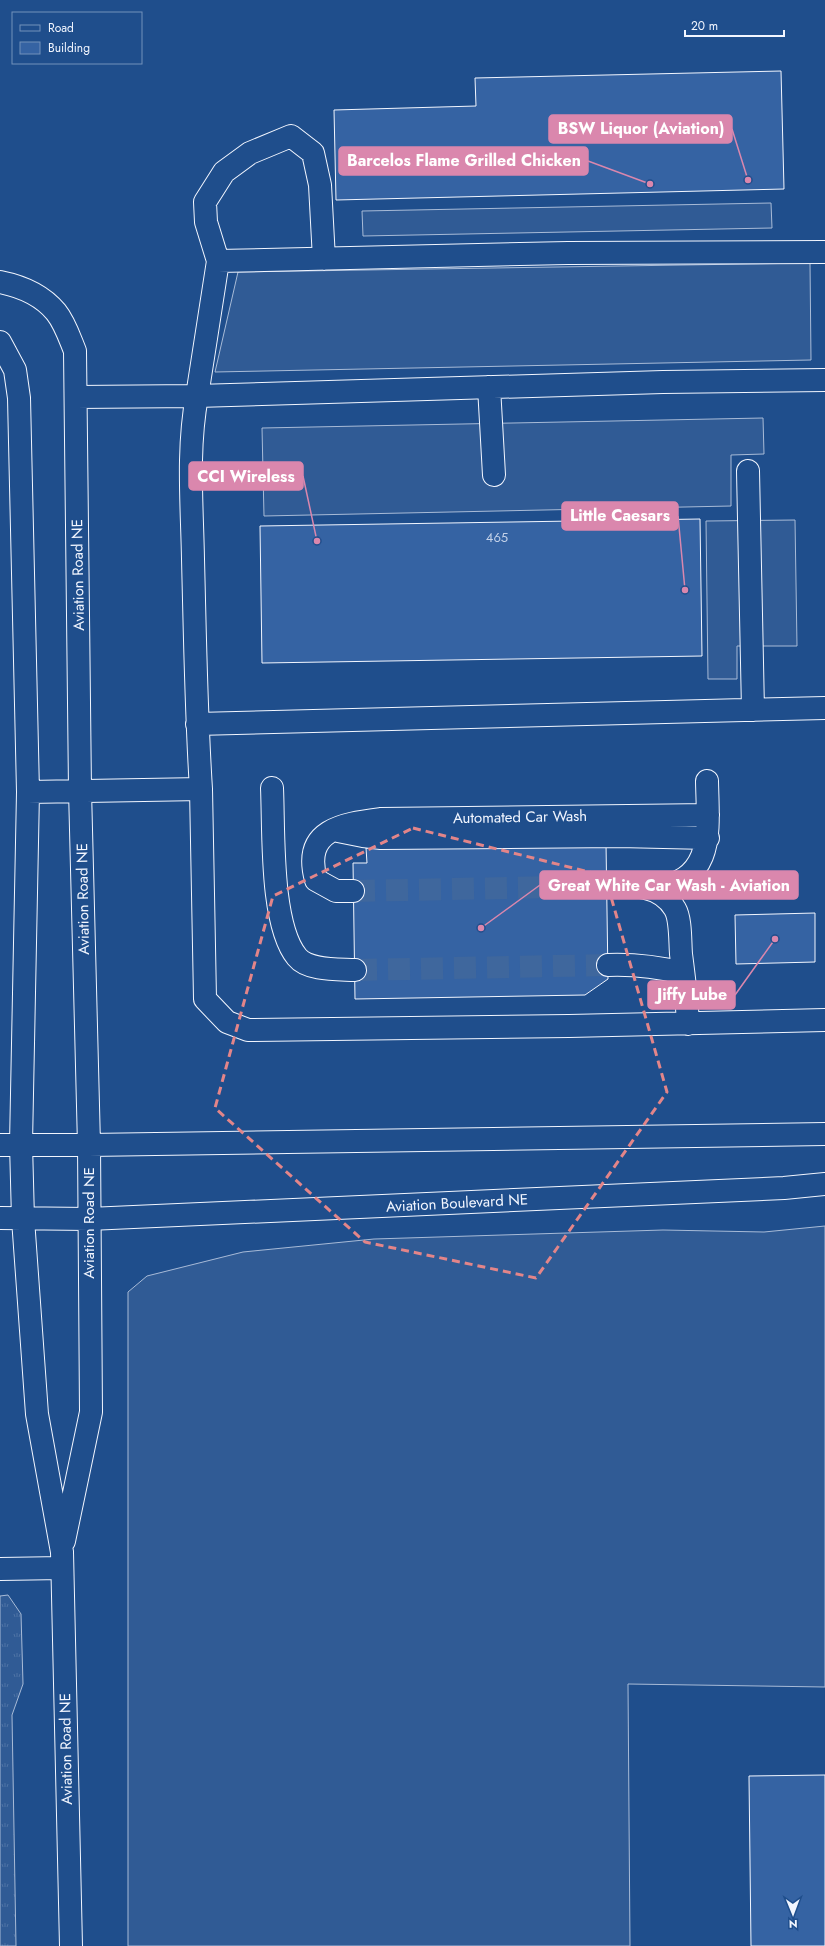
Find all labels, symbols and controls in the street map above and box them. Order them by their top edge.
legend [12,12,142,64]
scale bar [685,12,784,38]
text: 20 m [691,17,718,35]
text: Road [48,19,74,37]
text: Building [48,39,90,57]
callout: BSW Liquor (Aviation) [549,115,732,143]
text: BSW Liquor (Aviation) [558,117,724,140]
callout: Barcelos Flame Grilled Chicken [339,147,588,175]
text: Barcelos Flame Grilled Chicken [347,149,581,172]
callout: CCI Wireless [189,462,303,490]
text: CCI Wireless [197,465,295,488]
callout: Little Caesars [562,502,678,530]
text: Little Caesars [570,504,670,527]
street label: Aviation Road NE [66,519,90,631]
house number: 465 [486,528,508,547]
street label: Automated Car Wash [453,805,587,829]
street label: Aviation Road NE [71,843,95,955]
callout: Great White Car Wash - Aviation [540,871,798,899]
text: Great White Car Wash - Aviation [548,874,790,897]
callout: Jiffy Lube [648,981,735,1009]
text: Jiffy Lube [654,983,727,1006]
street label: Aviation Road NE [78,1167,100,1279]
street label: Aviation Boulevard NE [385,1188,529,1218]
street label: Aviation Road NE [54,1693,78,1805]
north arrow [773,1894,813,1934]
text: N [789,1916,798,1932]

